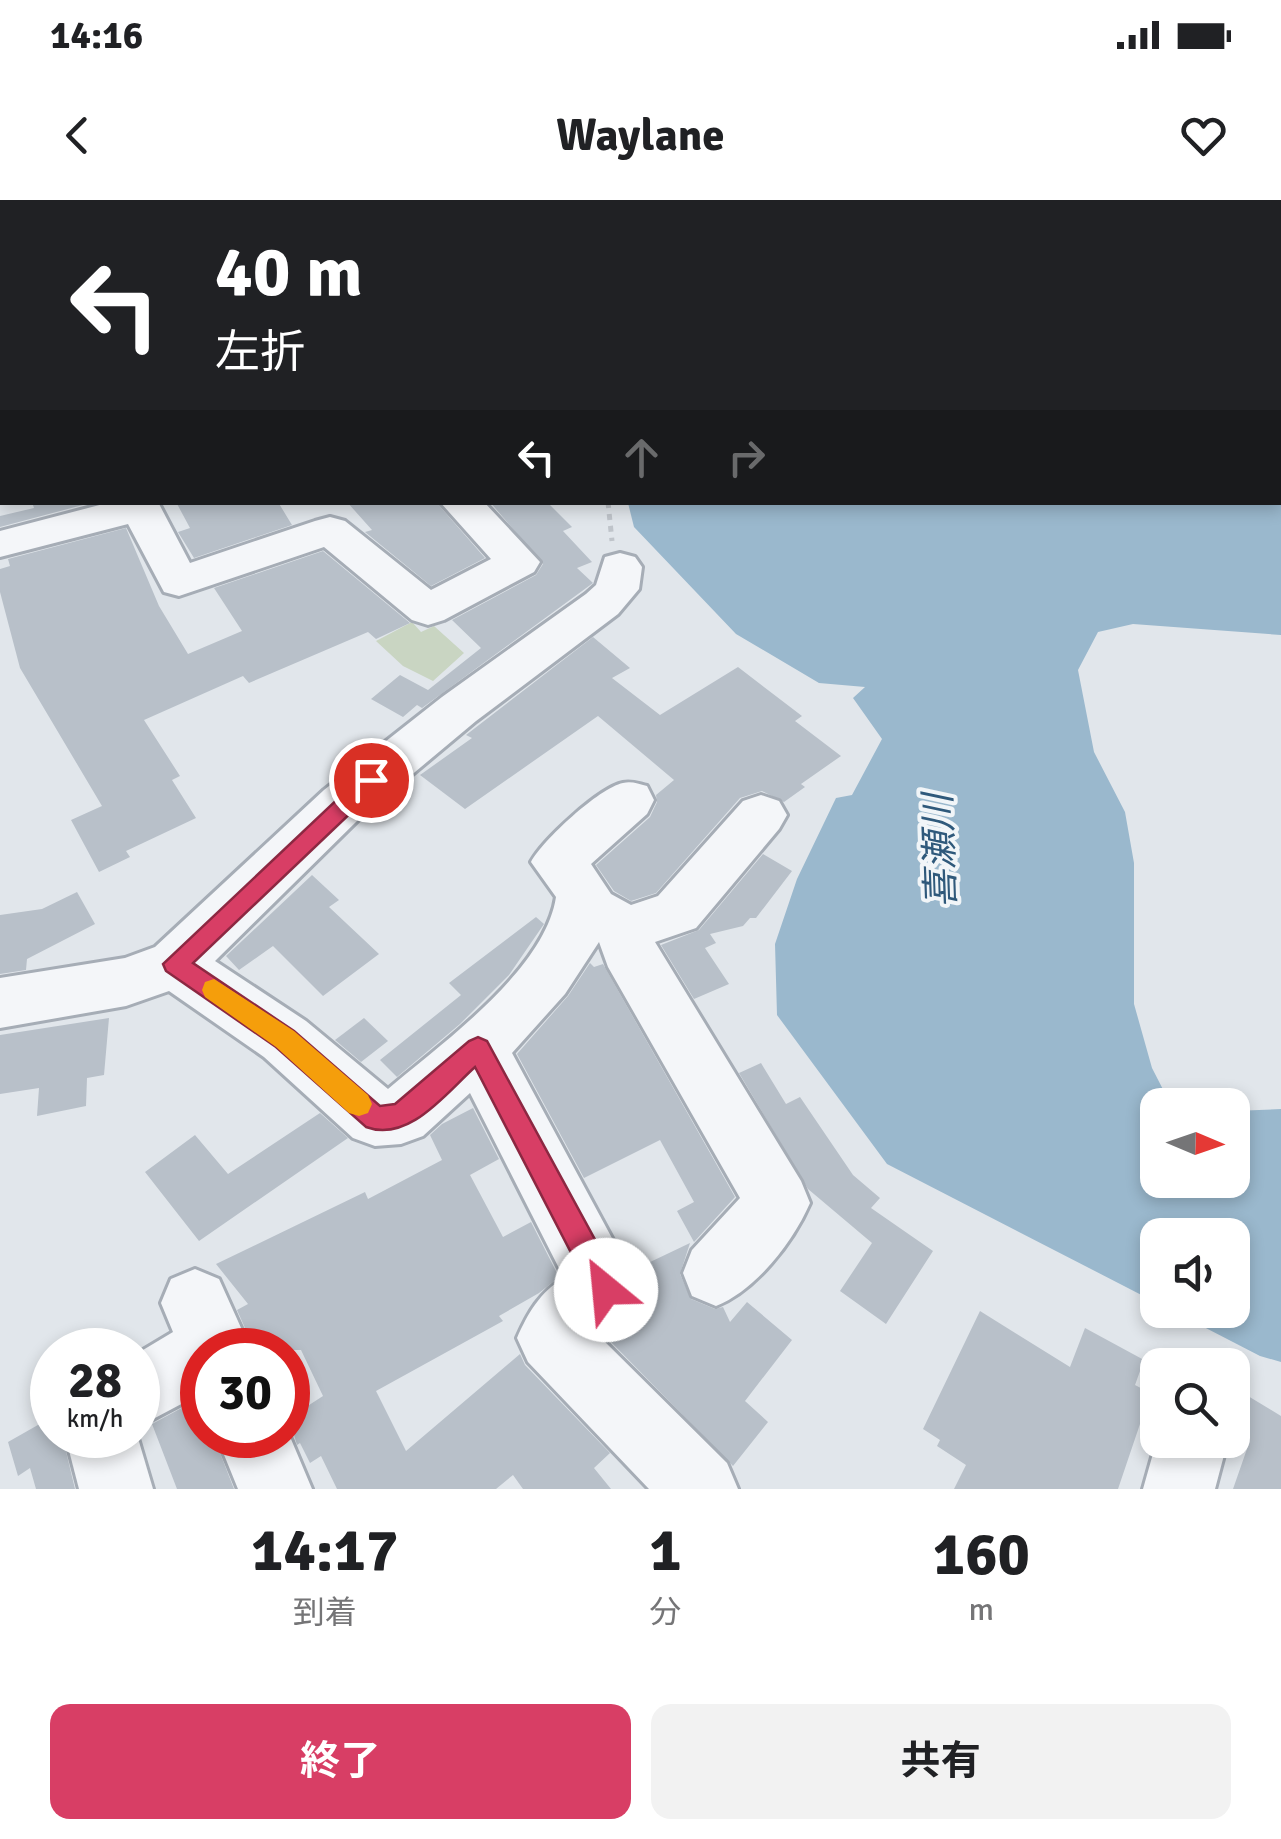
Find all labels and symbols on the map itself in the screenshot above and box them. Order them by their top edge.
pin [329,738,414,823]
water label: 喜瀬川 [914,789,965,909]
north arrow [1140,1088,1250,1198]
position arrow [554,1238,658,1342]
speed limit sign: 30 [180,1328,310,1458]

